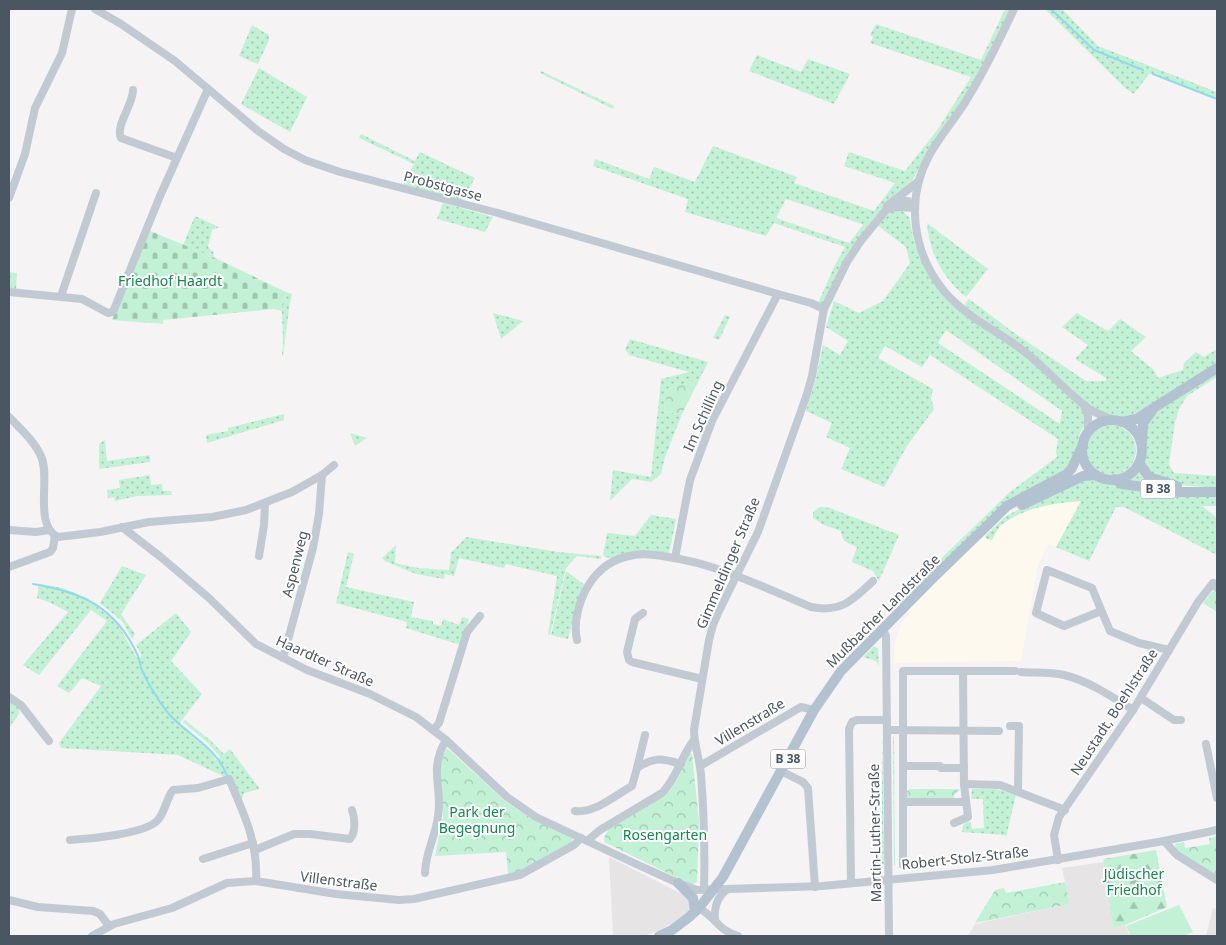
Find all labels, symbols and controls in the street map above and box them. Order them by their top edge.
street label: Probstgasse [402,166,485,205]
park label: Friedhof Haardt [118,271,222,290]
street label: Im Schilling [678,377,727,454]
road number: B 38 [1140,479,1176,498]
street label: Gimmeldinger Straße [691,494,764,631]
street label: Aspenweg [277,528,312,599]
street label: Mußbacher Landstraße [822,550,944,672]
street label: Haardter Straße [273,630,377,691]
street label: Neustadt, Boehlstraße [1065,645,1162,779]
street label: Villenstraße [712,693,788,750]
road number: B 38 [770,750,806,769]
street label: Martin-Luther-Straße [864,763,885,903]
park label: Park der Begegnung [439,802,515,837]
park label: Rosengarten [623,825,707,844]
street label: Robert-Stolz-Straße [900,841,1030,874]
park label: Jüdischer Friedhof [1102,864,1164,899]
street label: Villenstraße [299,866,379,895]

